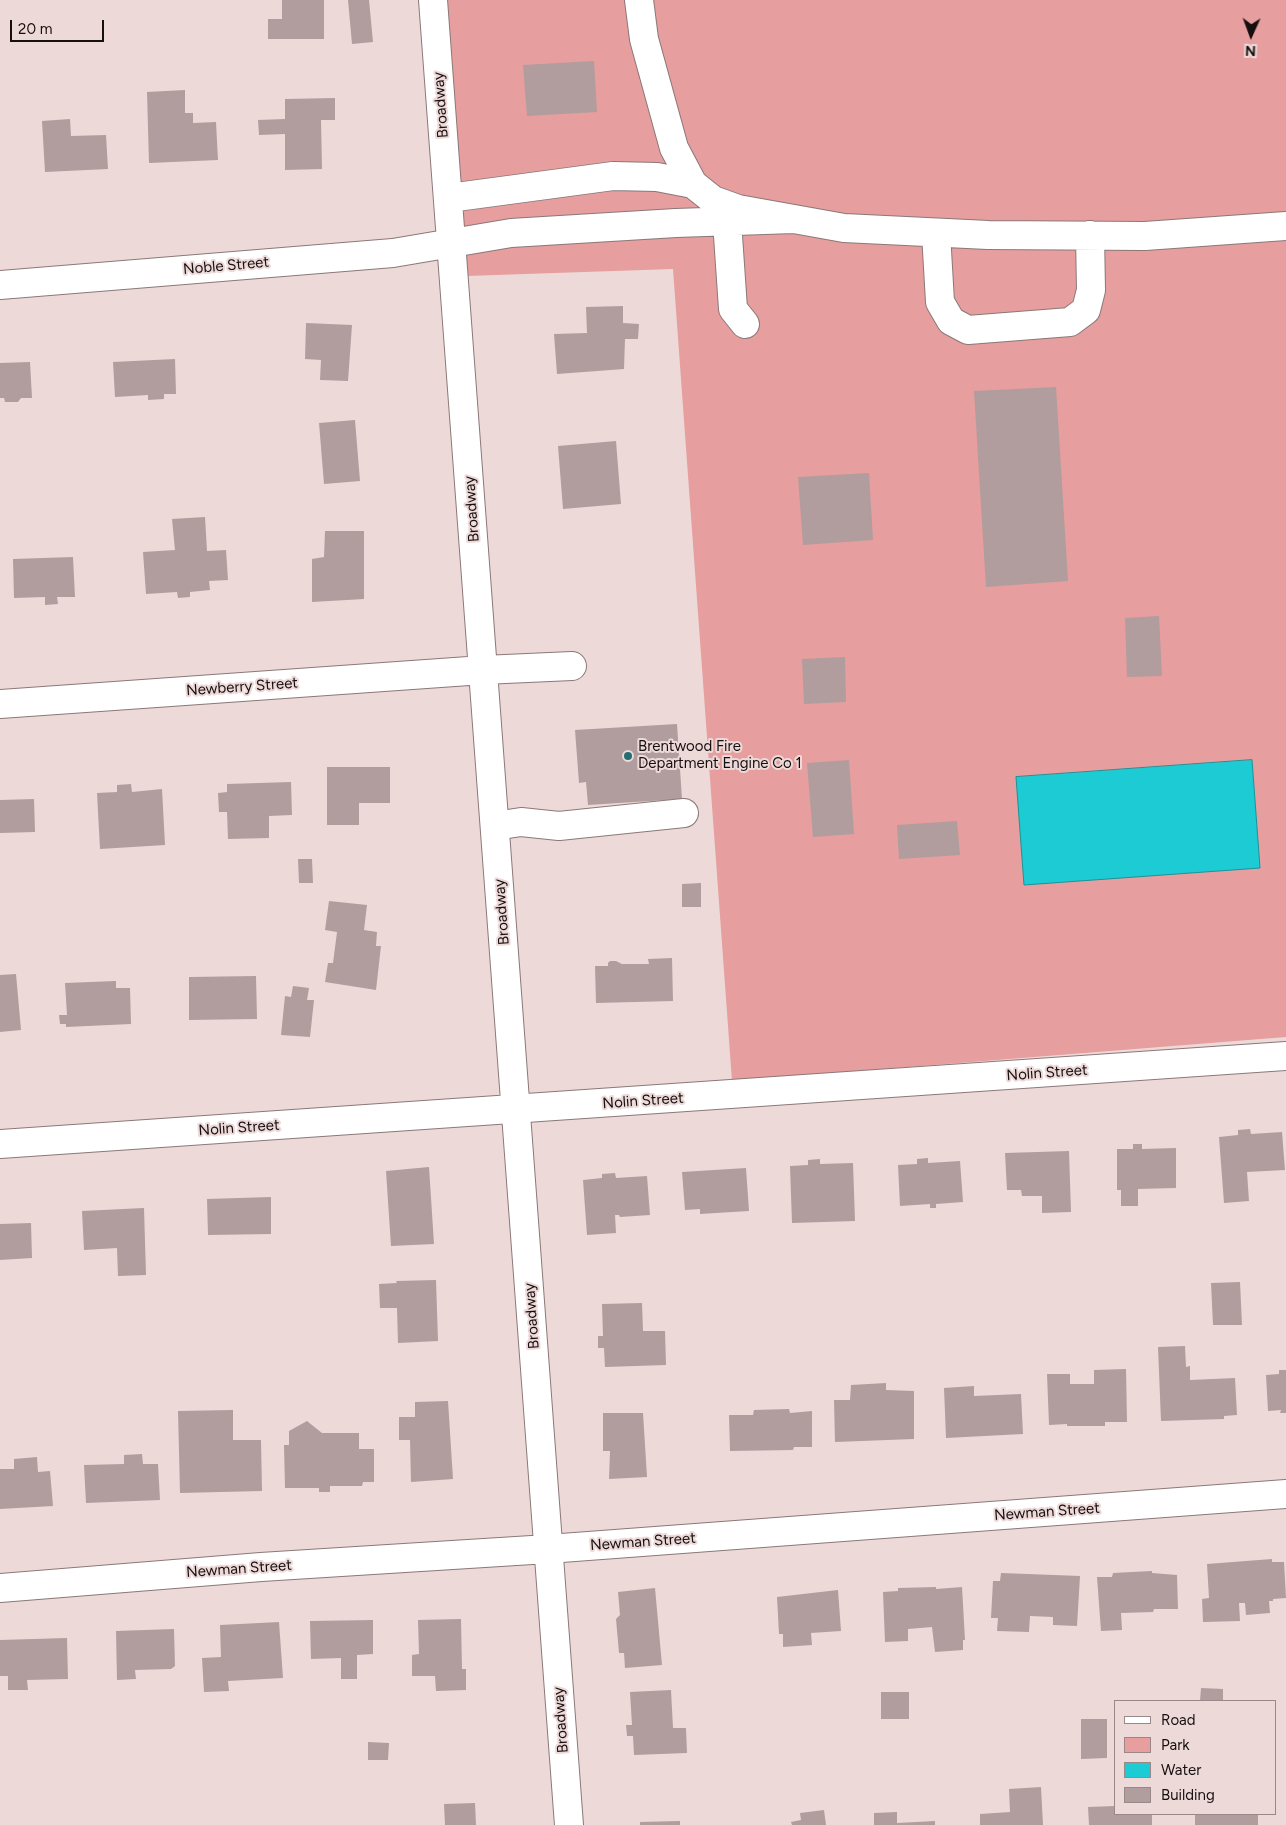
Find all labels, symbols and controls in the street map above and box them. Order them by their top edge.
scale bar [12,10,106,42]
north arrow [1226,10,1276,60]
text: 20 m [18,20,52,38]
text: N [1245,42,1256,59]
street label: Broadway [430,71,452,139]
street label: Noble Street [182,253,270,279]
street label: Broadway [461,475,483,543]
street label: Newberry Street [185,674,299,700]
place label: Brentwood Fire Department Engine Co 1 [638,738,802,773]
marker: Brentwood Fire Department Engine Co 1 [622,750,634,762]
street label: Broadway [491,878,513,946]
street label: Nolin Street [1006,1061,1088,1085]
street label: Nolin Street [602,1089,684,1113]
street label: Nolin Street [198,1116,280,1140]
street label: Broadway [521,1282,543,1350]
street label: Newman Street [994,1499,1100,1525]
street label: Newman Street [590,1529,696,1555]
street label: Newman Street [186,1556,292,1582]
street label: Broadway [550,1686,572,1754]
legend [1114,1700,1276,1815]
text: Road [1161,1711,1196,1729]
text: Park [1161,1736,1190,1754]
text: Water [1161,1761,1201,1779]
text: Building [1161,1786,1215,1804]

